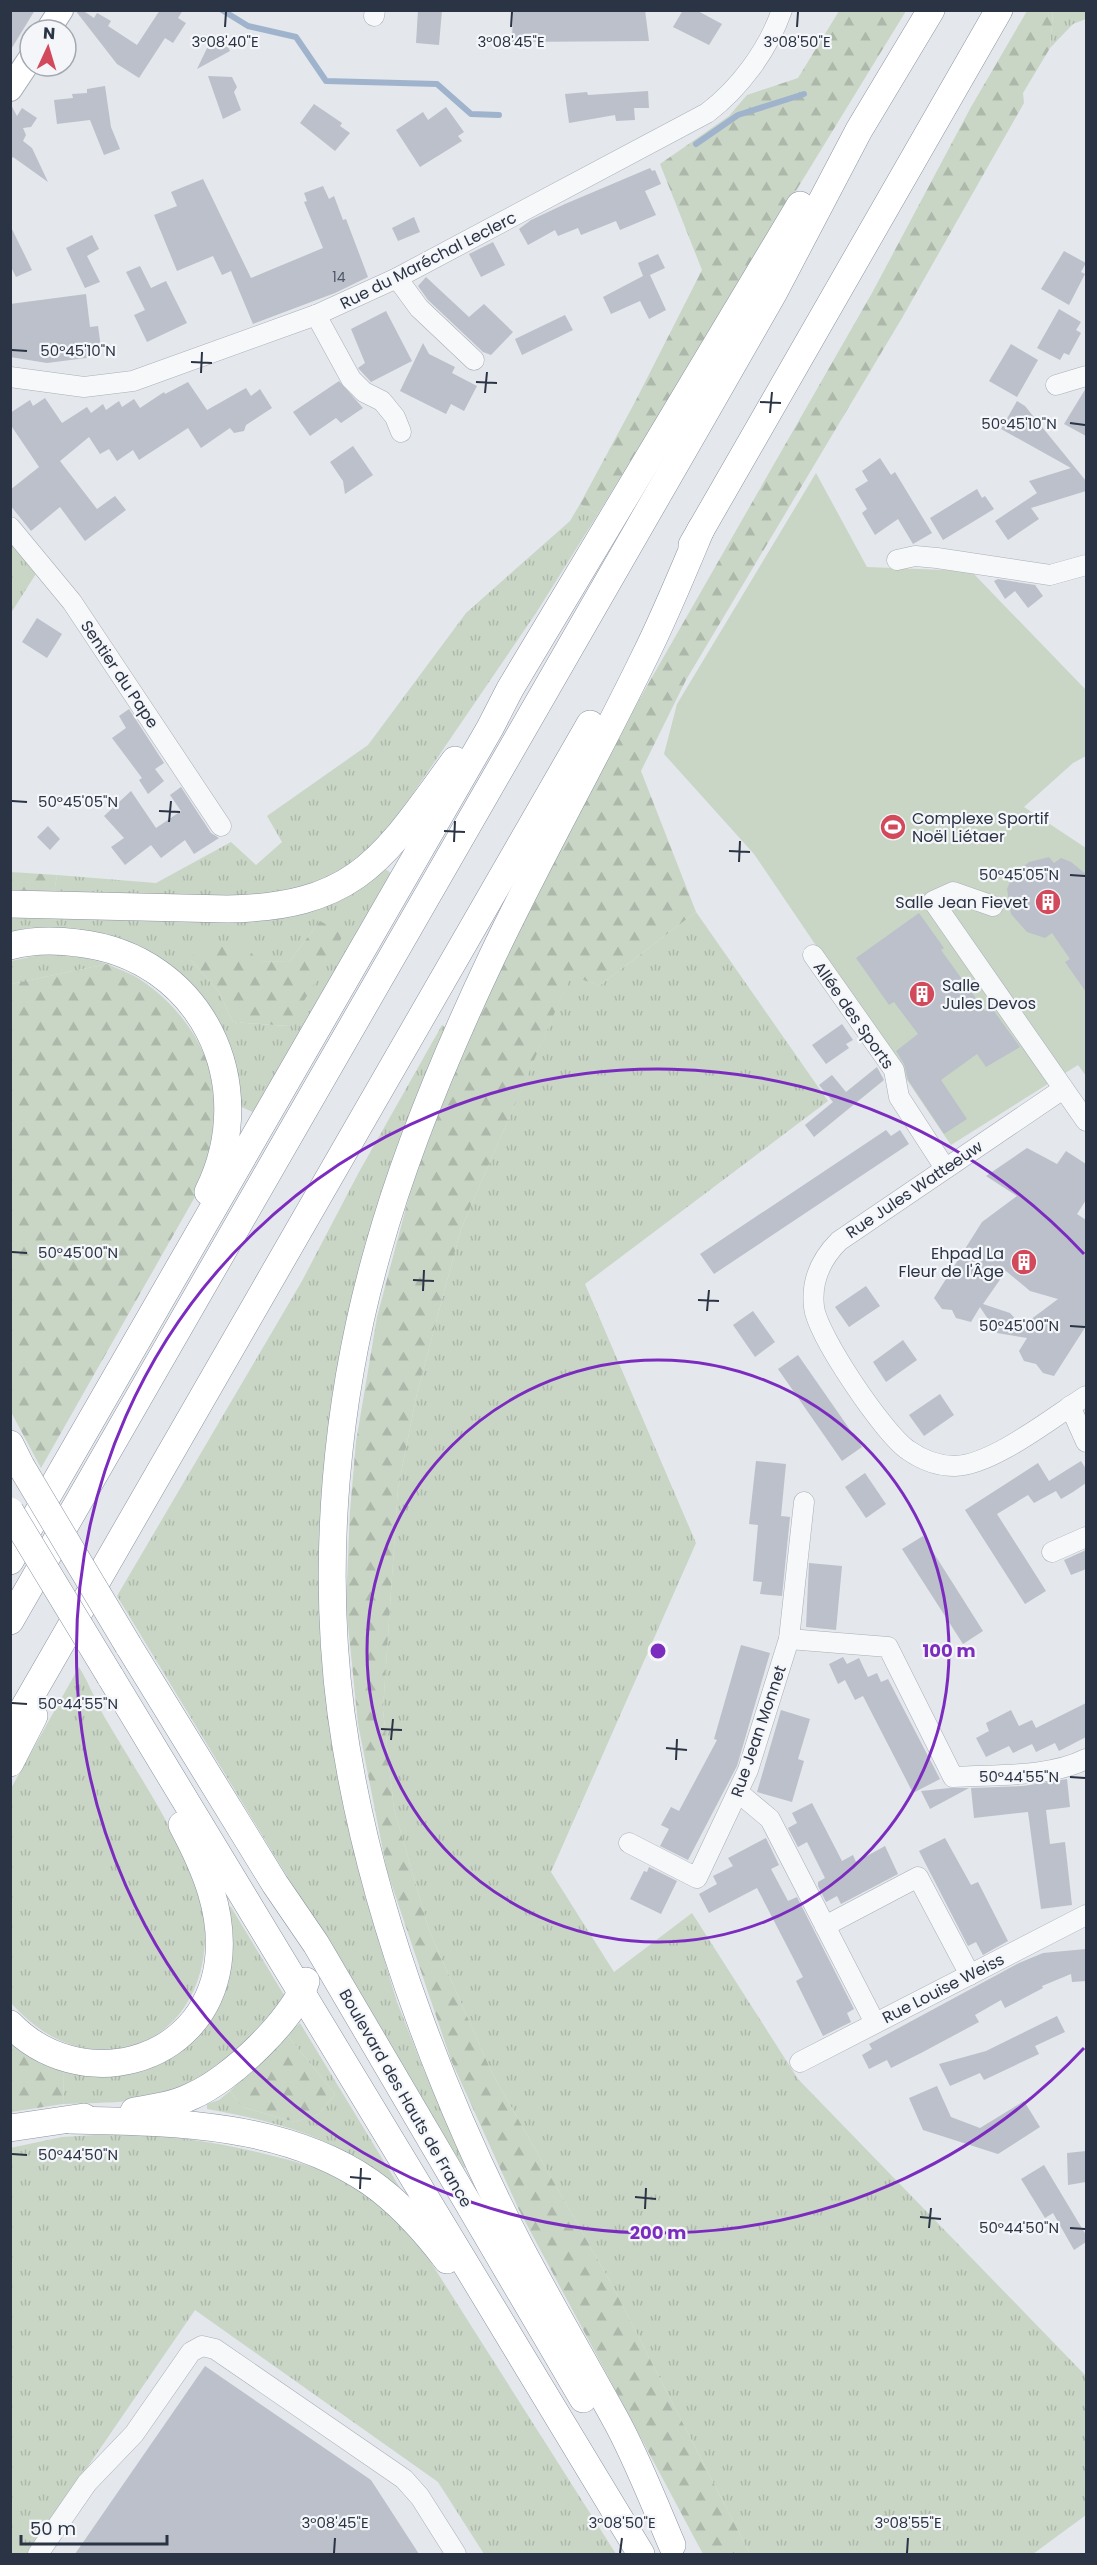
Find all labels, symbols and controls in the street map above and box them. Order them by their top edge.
north arrow [18,18,78,78]
text: N [42,22,56,45]
text: 3°08'40"E [191,31,259,52]
text: 3°08'45"E [477,31,545,52]
text: 3°08'50"E [763,31,831,52]
street label: Rue du Maréchal Leclerc [336,206,521,315]
house number: 14 [332,267,346,287]
text: 50°45'10"N [40,340,116,361]
text: 50°45'10"N [981,413,1057,434]
street label: Sentier du Pape [75,616,164,733]
text: 50°45'05"N [38,791,118,812]
place label: Complexe Sportif Noël Liétaer [912,807,1049,848]
sports icon: Complexe Sportif Noël Liétaer [878,812,908,842]
text: 50°45'05"N [979,864,1059,885]
building icon: Salle Jean Fievet [1033,887,1063,917]
place label: Salle Jean Fievet [895,891,1028,914]
street label: Allée des Sports [808,957,899,1074]
place label: Salle Jules Devos [942,974,1036,1015]
building icon: Salle Jules Devos [907,979,937,1009]
street label: Rue Jules Watteeuw [841,1135,987,1244]
text: 50°45'00"N [38,1242,118,1263]
place label: Ehpad La Fleur de l'Âge [899,1242,1004,1283]
building icon: Ehpad La Fleur de l'Âge [1009,1247,1039,1277]
text: 50°45'00"N [979,1315,1059,1336]
text: 100 m [922,1638,976,1663]
centre of rings [648,1641,668,1661]
street label: Rue Jean Monnet [725,1662,792,1800]
text: 50°44'55"N [38,1693,118,1714]
text: 50°44'55"N [979,1766,1059,1787]
street label: Rue Louise Weiss [878,1948,1008,2029]
street label: Boulevard des Hauts de France [333,1985,478,2212]
text: 50°44'50"N [38,2144,118,2165]
text: 50°44'50"N [979,2217,1059,2238]
text: 200 m [630,2220,686,2245]
scale bar [21,2508,166,2546]
text: 3°08'45"E [301,2512,369,2533]
text: 3°08'50"E [588,2512,656,2533]
text: 3°08'55"E [874,2512,942,2533]
text: 50 m [30,2516,76,2541]

